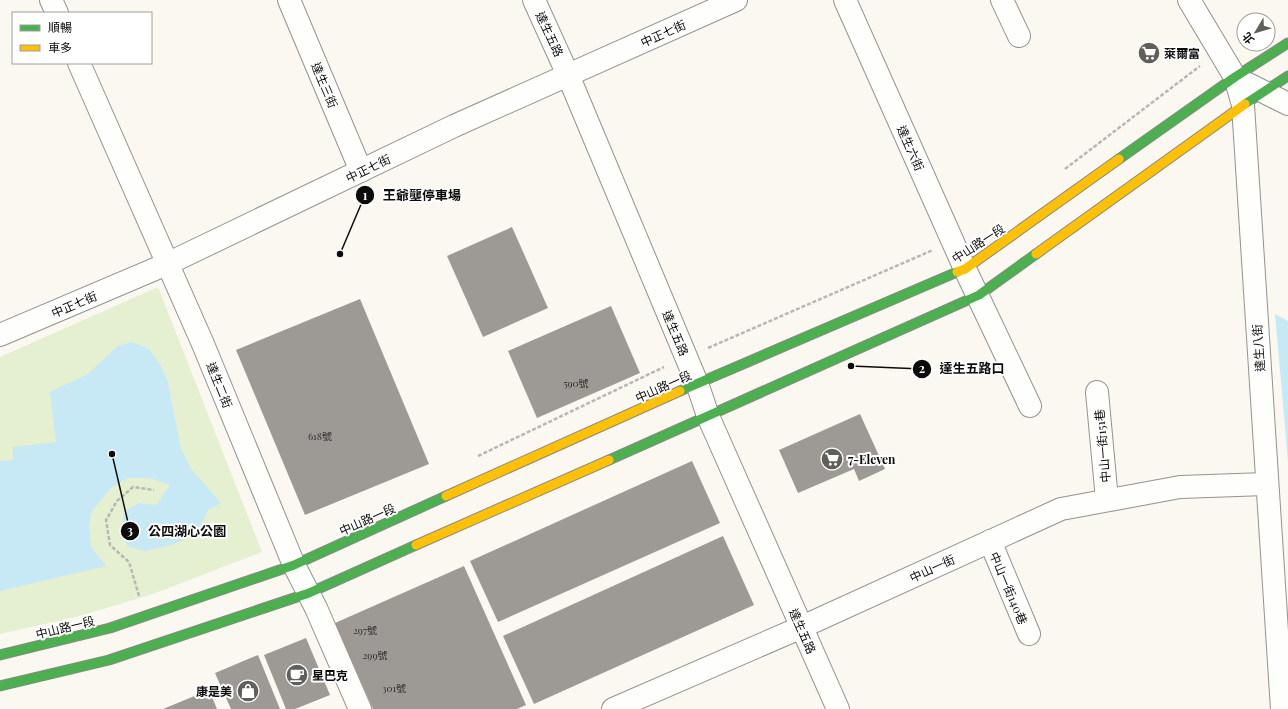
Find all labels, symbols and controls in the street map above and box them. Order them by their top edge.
street label: 達生五路 [533,9,567,59]
legend [12,12,152,64]
north arrow [1236,12,1276,52]
street label: 中正七街 [638,16,688,50]
text: 順暢 [48,19,72,35]
text: 北 [1238,30,1257,47]
text: 車多 [48,39,72,55]
supermarket icon: 萊爾富 [1136,40,1162,66]
place label: 萊爾富 [1164,45,1200,61]
street label: 達生三街 [308,60,342,110]
street label: 達生六街 [894,123,928,173]
street label: 中正七街 [343,150,393,186]
callout: 王爺壟停車場 [355,183,469,208]
text: 王爺壟停車場 [383,186,461,203]
text: 1 [363,187,368,203]
street label: 中山路一段 [948,220,1008,266]
street label: 中正七街 [49,287,99,321]
street label: 達生五路 [659,308,693,358]
street label: 達生八街 [1248,323,1268,373]
callout: 達生五路口 [912,356,1013,381]
text: 達生五路口 [939,359,1005,376]
street label: 達生二街 [204,360,236,410]
text: 2 [919,360,925,376]
street label: 中山路一段 [632,366,694,406]
house number: 590號 [563,376,589,390]
street label: 中山一街151巷 [1091,409,1113,483]
house number: 618號 [308,429,332,443]
supermarket icon: 7-Eleven [819,446,845,472]
place label: 7-Eleven [848,451,896,467]
street label: 中山路一段 [336,499,398,539]
callout: 公四湖心公園 [120,519,234,544]
text: 3 [127,522,133,538]
text: 公四湖心公園 [148,522,226,539]
street label: 中山一街140巷 [986,549,1032,627]
street label: 中山一街 [907,551,957,585]
street label: 達生五路 [786,606,820,656]
street label: 中山路一段 [34,612,96,642]
house number: 297號 [353,623,377,637]
house number: 299號 [363,648,387,662]
cafe icon: 星巴克 [284,662,310,688]
place label: 星巴克 [312,667,348,683]
shop icon: 康是美 [235,678,261,704]
house number: 301號 [382,681,406,695]
place label: 康是美 [196,683,232,699]

